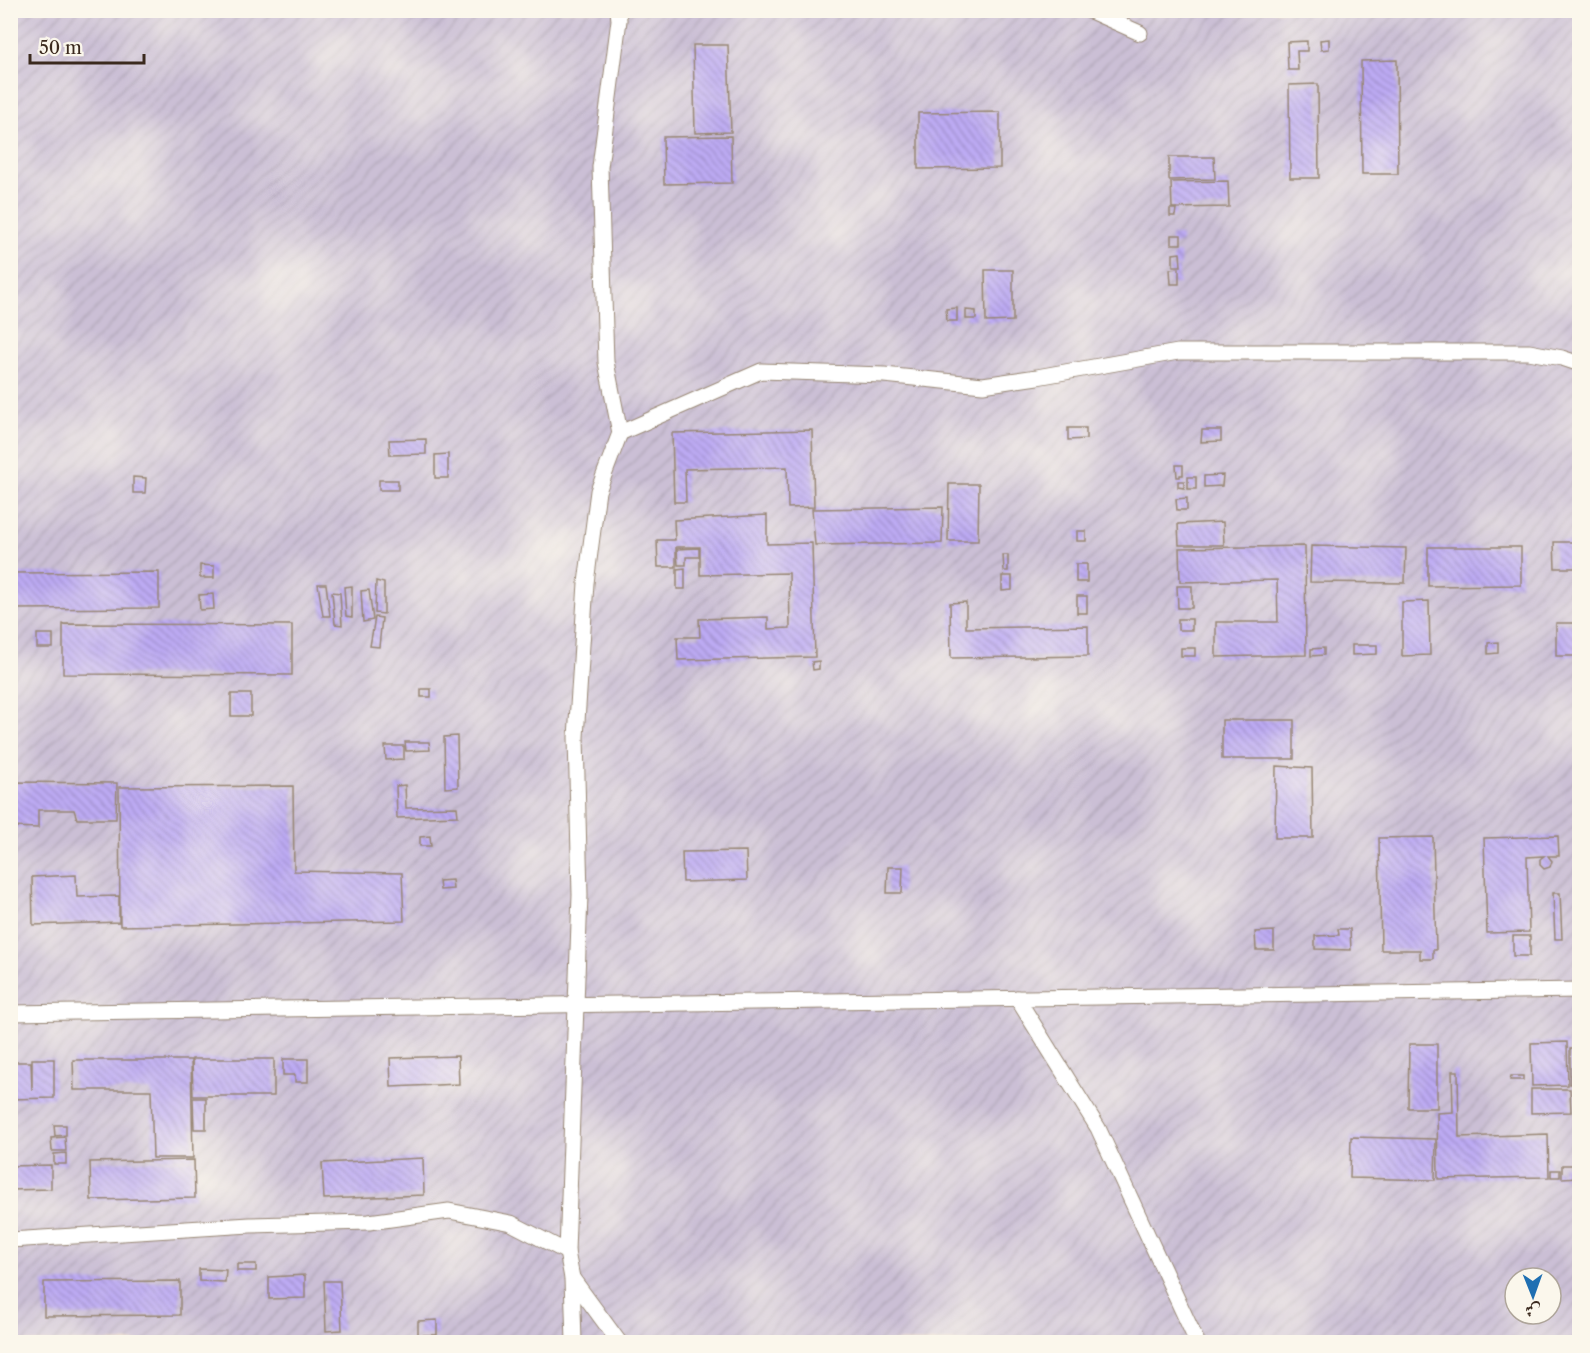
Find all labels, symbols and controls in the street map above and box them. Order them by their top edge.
scale bar [30,27,144,65]
text: 50 m [39,37,82,59]
north arrow [1503,1266,1563,1326]
text: ش [1525,1301,1541,1321]

